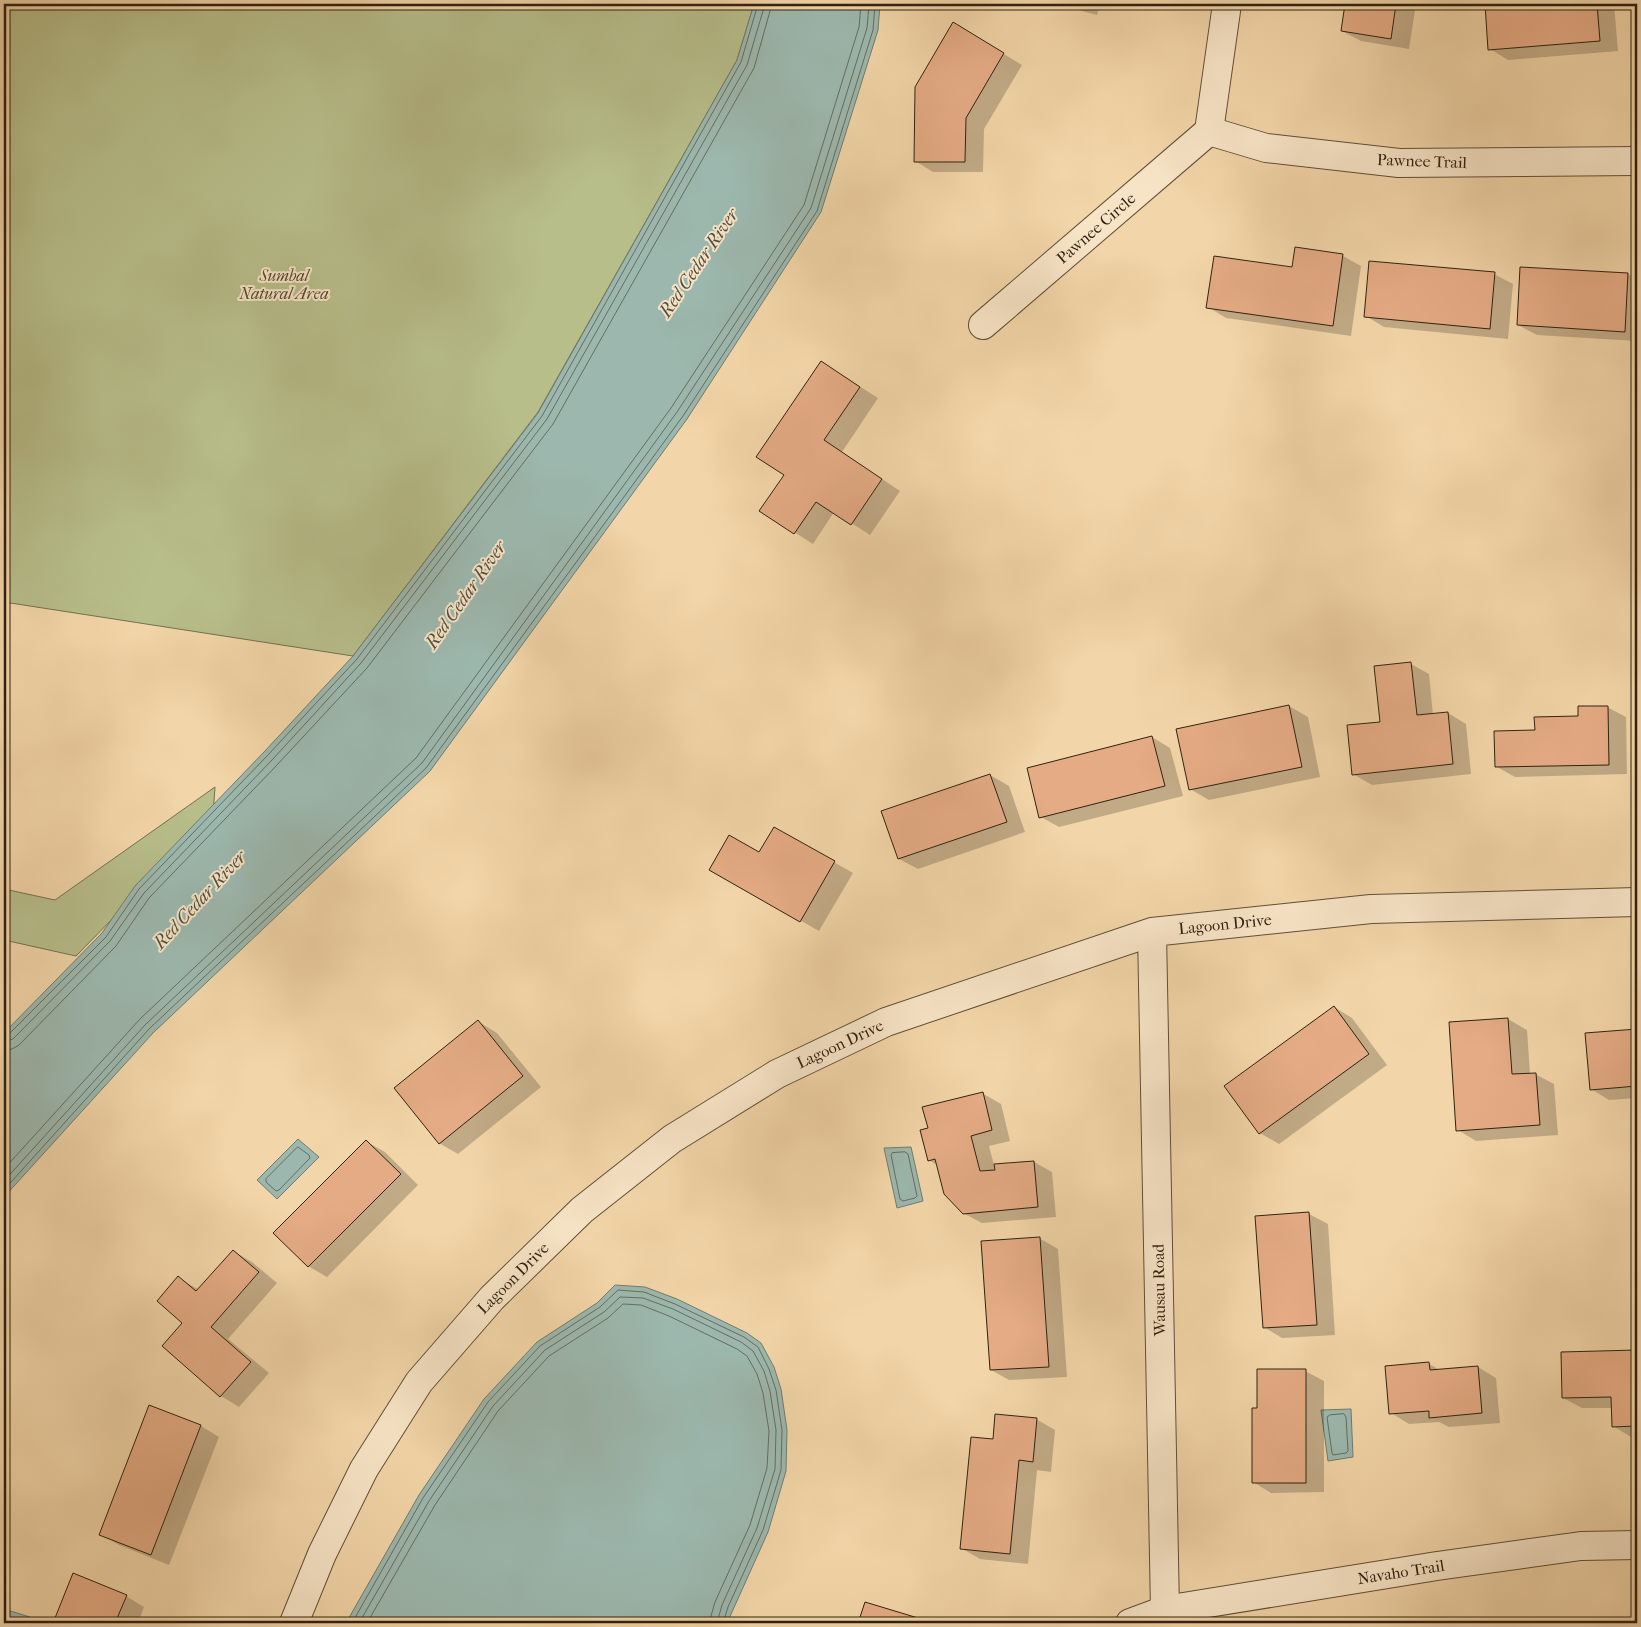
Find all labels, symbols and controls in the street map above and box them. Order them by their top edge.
street label: Pawnee Trail [1377,150,1468,172]
street label: Pawnee Circle [1053,189,1139,267]
water label: Red Cedar River [654,203,744,322]
park label: Sumbal Natural Area [238,266,329,303]
water label: Red Cedar River [421,536,512,654]
water label: Red Cedar River [149,845,252,954]
street label: Lagoon Drive [1177,910,1273,938]
street label: Lagoon Drive [794,1016,886,1072]
street label: Lagoon Drive [473,1238,553,1318]
street label: Wausau Road [1149,1243,1169,1337]
street label: Navaho Trail [1356,1556,1446,1588]

